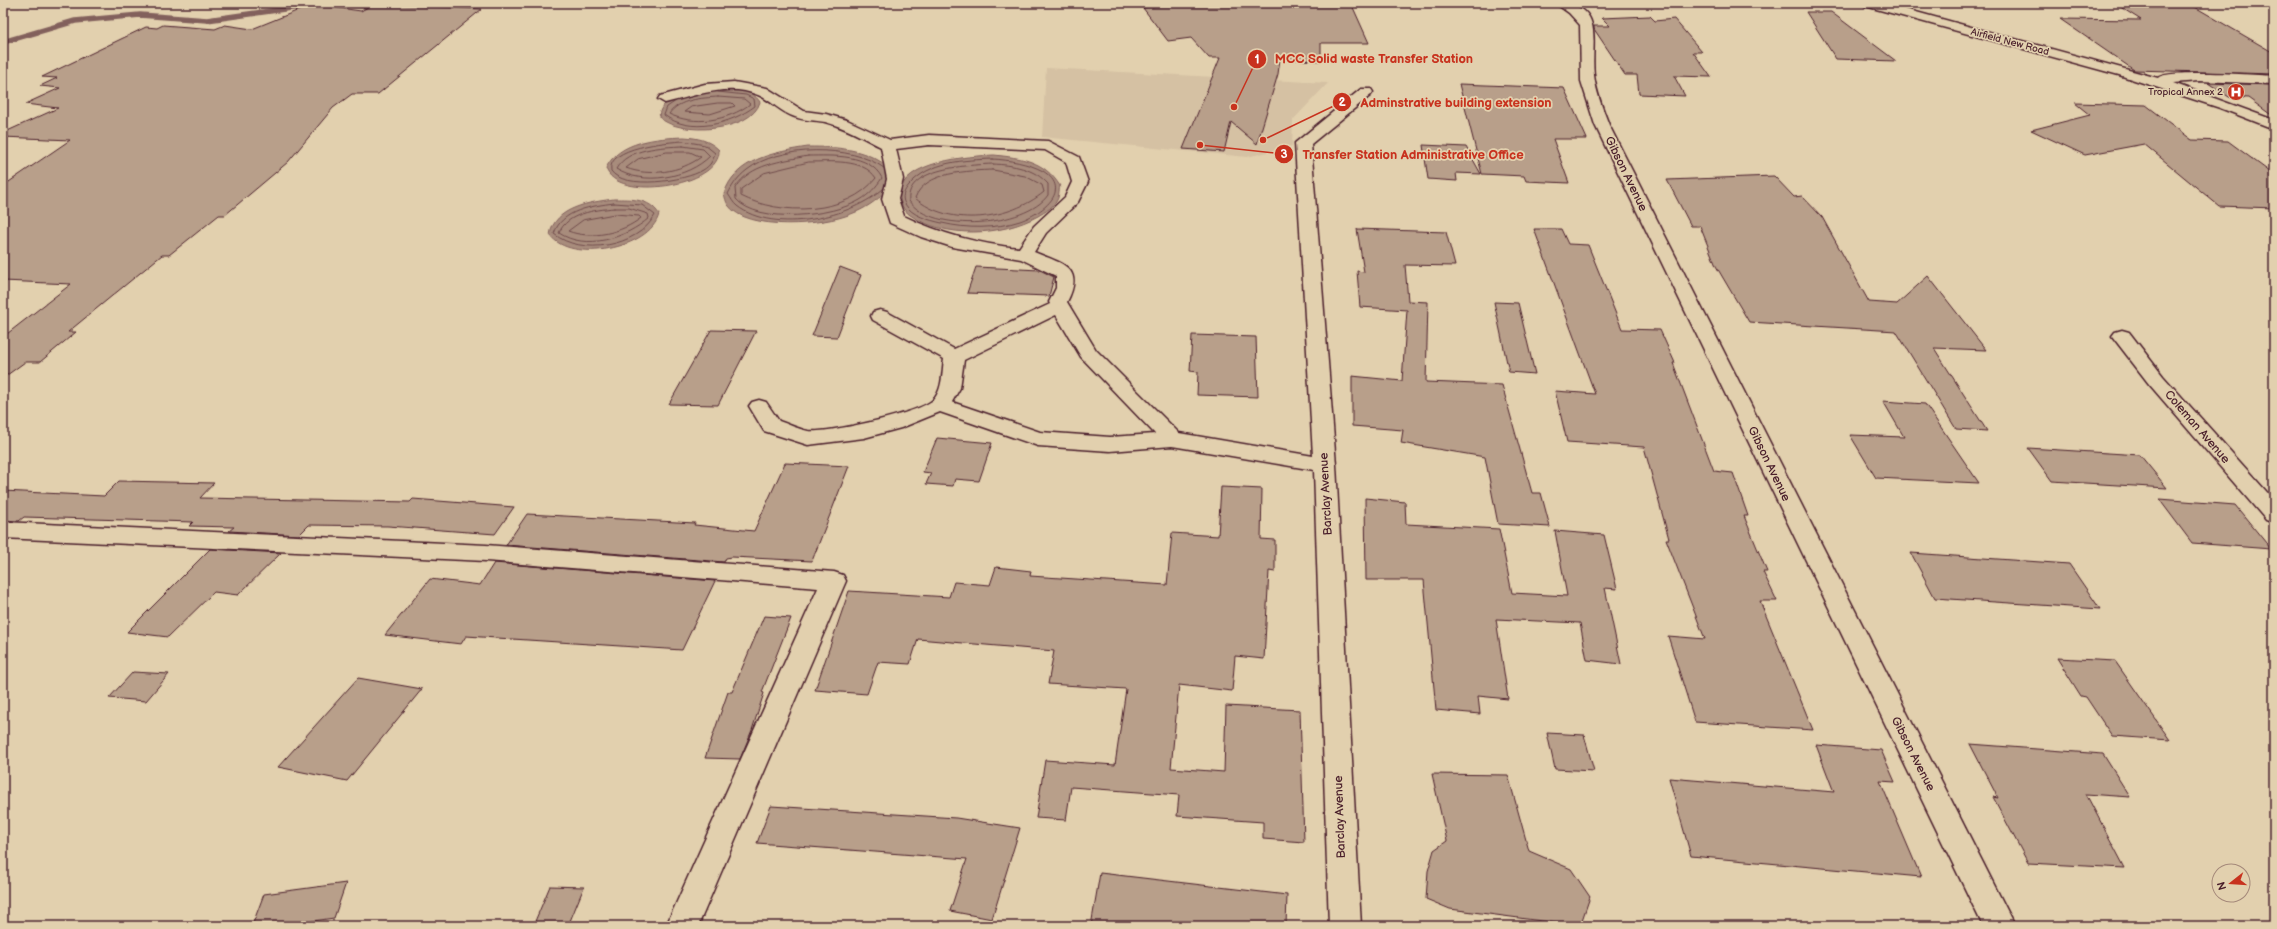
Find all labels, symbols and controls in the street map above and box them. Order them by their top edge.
street label: Airfield New Road [1970,26,2051,58]
callout: MCC Solid waste Transfer Station [1247,46,1481,71]
text: MCC Solid waste Transfer Station [1275,51,1473,67]
text: 1 [1254,52,1260,67]
hospital icon: Tropical Annex 2 [2226,82,2246,102]
place label: Tropical Annex 2 [2148,86,2223,98]
callout: Adminstrative building extension [1332,90,1559,115]
text: 2 [1338,95,1346,110]
text: Adminstrative building extension [1359,95,1552,111]
street label: Gibson Avenue [1601,134,1651,214]
callout: Transfer Station Administrative Office [1274,141,1531,166]
text: 3 [1280,147,1288,162]
text: Transfer Station Administrative Office [1302,147,1524,163]
street label: Coleman Avenue [2161,387,2233,467]
street label: Gibson Avenue [1744,424,1794,504]
street label: Barclay Avenue [1316,452,1336,536]
street label: Gibson Avenue [1888,714,1938,794]
street label: Barclay Avenue [1331,775,1349,859]
north arrow [2211,863,2251,903]
text: N [2214,880,2229,892]

